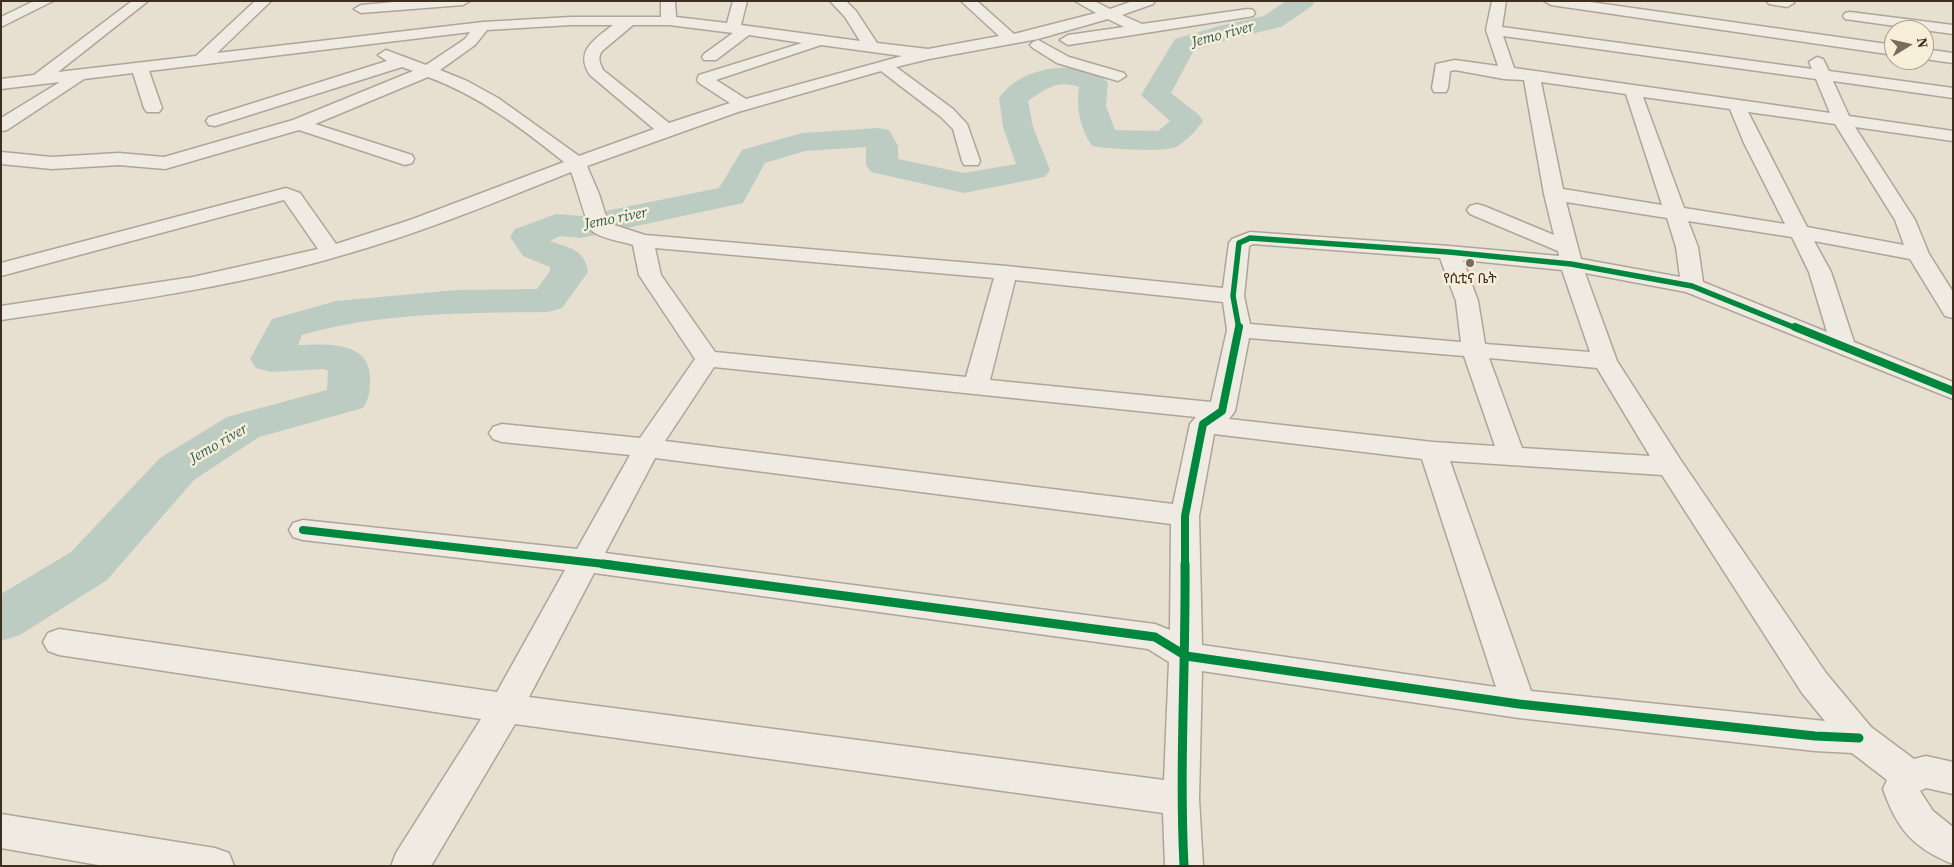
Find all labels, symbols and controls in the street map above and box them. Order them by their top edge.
water label: Jemo river [1190,18,1256,52]
north arrow [1884,20,1934,70]
text: N [1912,36,1934,49]
water label: Jemo river [583,204,649,234]
marker: የሲቲና ቤት [1464,257,1476,269]
place label: የሲቲና ቤት [1443,271,1497,287]
water label: Jemo river [187,420,251,468]

